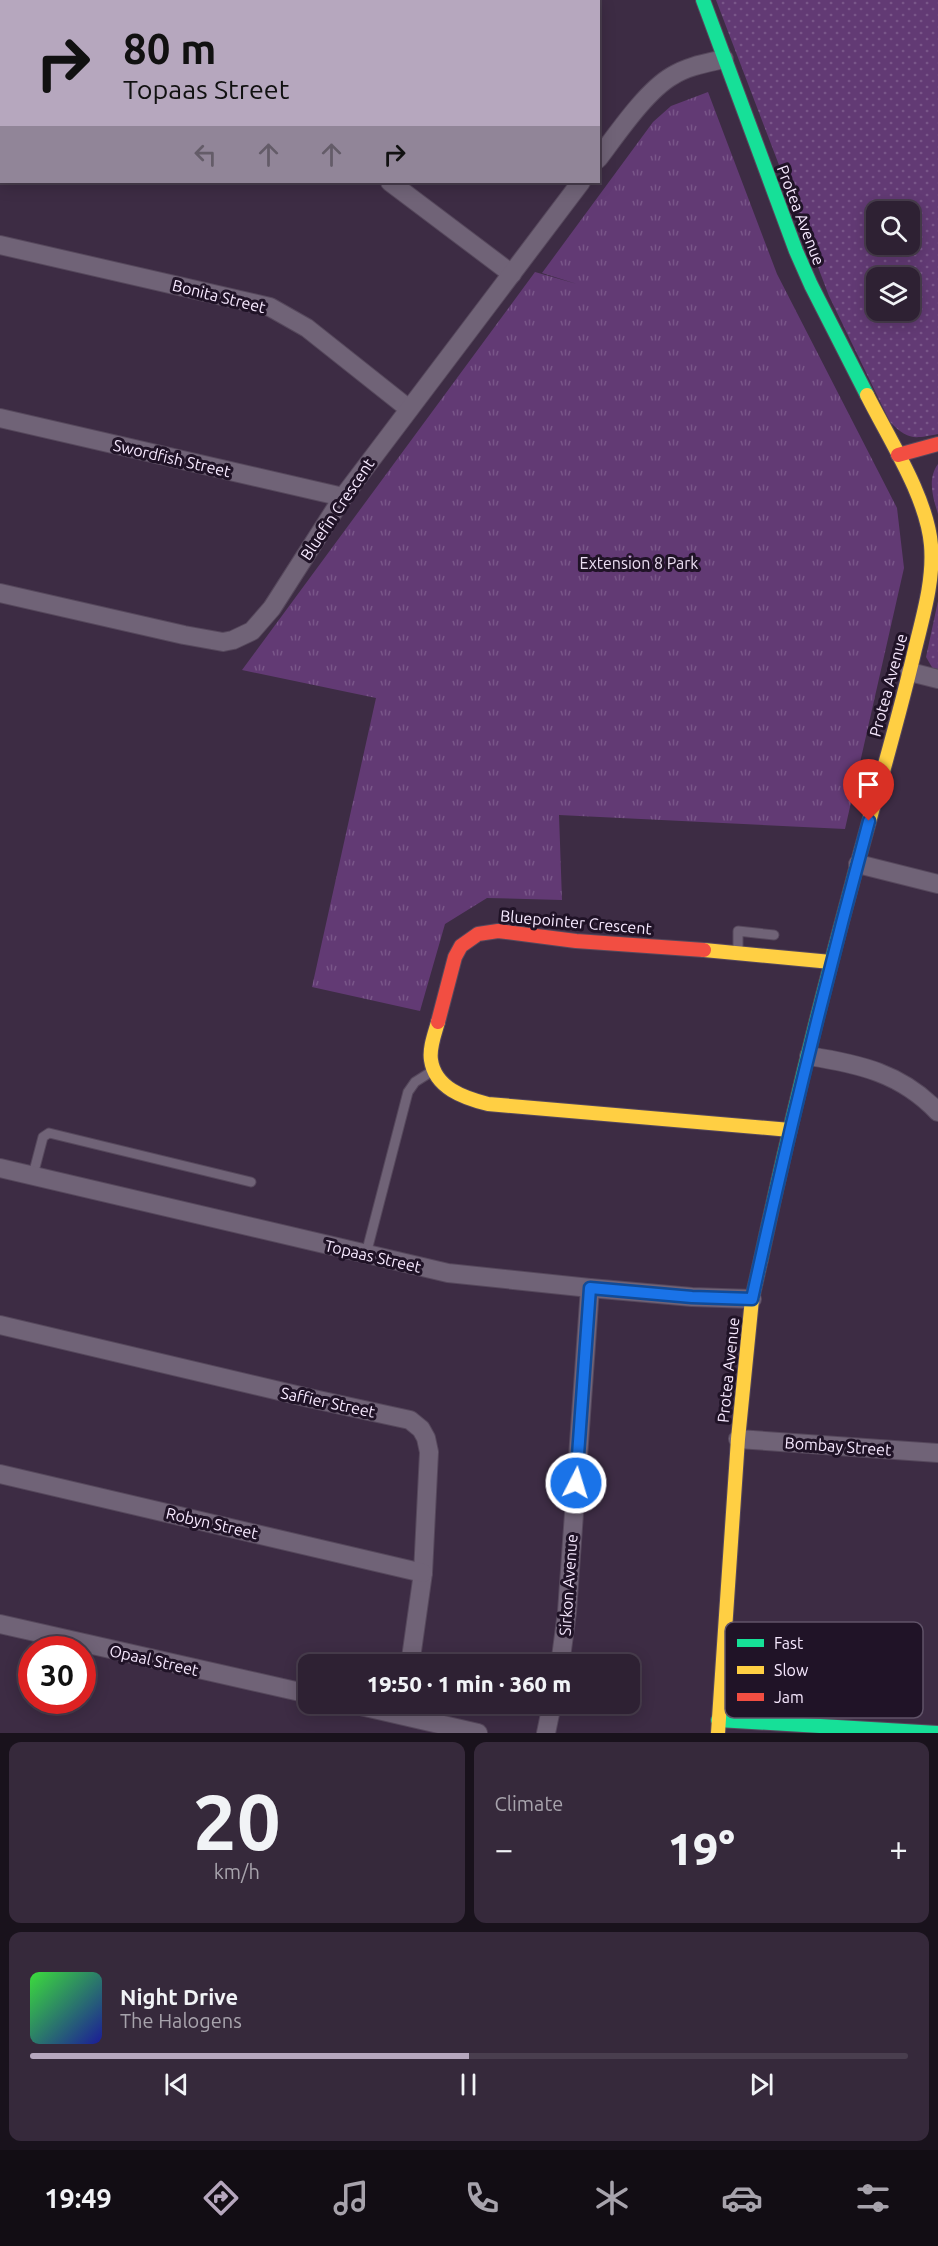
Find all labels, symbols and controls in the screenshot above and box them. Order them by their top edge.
icon: right [24,24,102,102]
text: 80 m [123,25,217,72]
text: Topaas Street [123,74,289,104]
icon: left [189,138,222,171]
icon: ahead [252,138,285,171]
icon: ahead [315,138,348,171]
icon: right [378,138,411,171]
street label: Protea Avenue [774,162,828,268]
map controls [866,201,920,321]
button: search [866,201,920,255]
button: layers [866,267,920,321]
street label: Bonita Street [171,276,268,316]
street label: Swordfish Street [112,436,233,480]
street label: Bluefin Crescent [296,454,378,563]
park label: Extension 8 Park [580,554,698,572]
street label: Protea Avenue [866,632,910,738]
pin [843,759,894,821]
icon: arrive [852,768,885,801]
street label: Bluepointer Crescent [499,906,653,938]
street label: Topaas Street [323,1236,424,1276]
street label: Protea Avenue [714,1316,742,1424]
street label: Saffier Street [279,1383,377,1421]
street label: Bombay Street [784,1433,893,1459]
position arrow [544,1451,608,1515]
street label: Robyn Street [164,1504,260,1542]
street label: Sirkon Avenue [555,1533,581,1637]
legend [725,1622,923,1718]
text: Fast [774,1634,804,1652]
speed limit sign: 30 [18,1636,96,1714]
street label: Opaal Street [108,1641,201,1679]
text: Slow [774,1661,809,1679]
text: 19:50 · 1 min · 360 m [367,1671,571,1696]
text: Jam [774,1688,804,1706]
text: 20 [193,1777,281,1865]
text: Climate [495,1792,563,1815]
text: 19° [668,1823,735,1874]
text: − [495,1830,513,1867]
text: + [889,1830,908,1867]
text: km/h [214,1860,260,1883]
text: Night Drive [120,1984,238,2009]
text: The Halogens [120,2009,242,2032]
icon: previous [160,2068,193,2101]
icon: pause [452,2068,485,2101]
icon: next [745,2068,778,2101]
icon: directions [200,2177,242,2219]
icon: music [330,2177,372,2219]
icon: phone [461,2177,503,2219]
icon: climate [591,2177,633,2219]
icon: car [721,2177,763,2219]
icon: filters [852,2177,894,2219]
text: 19:49 [44,2183,112,2213]

